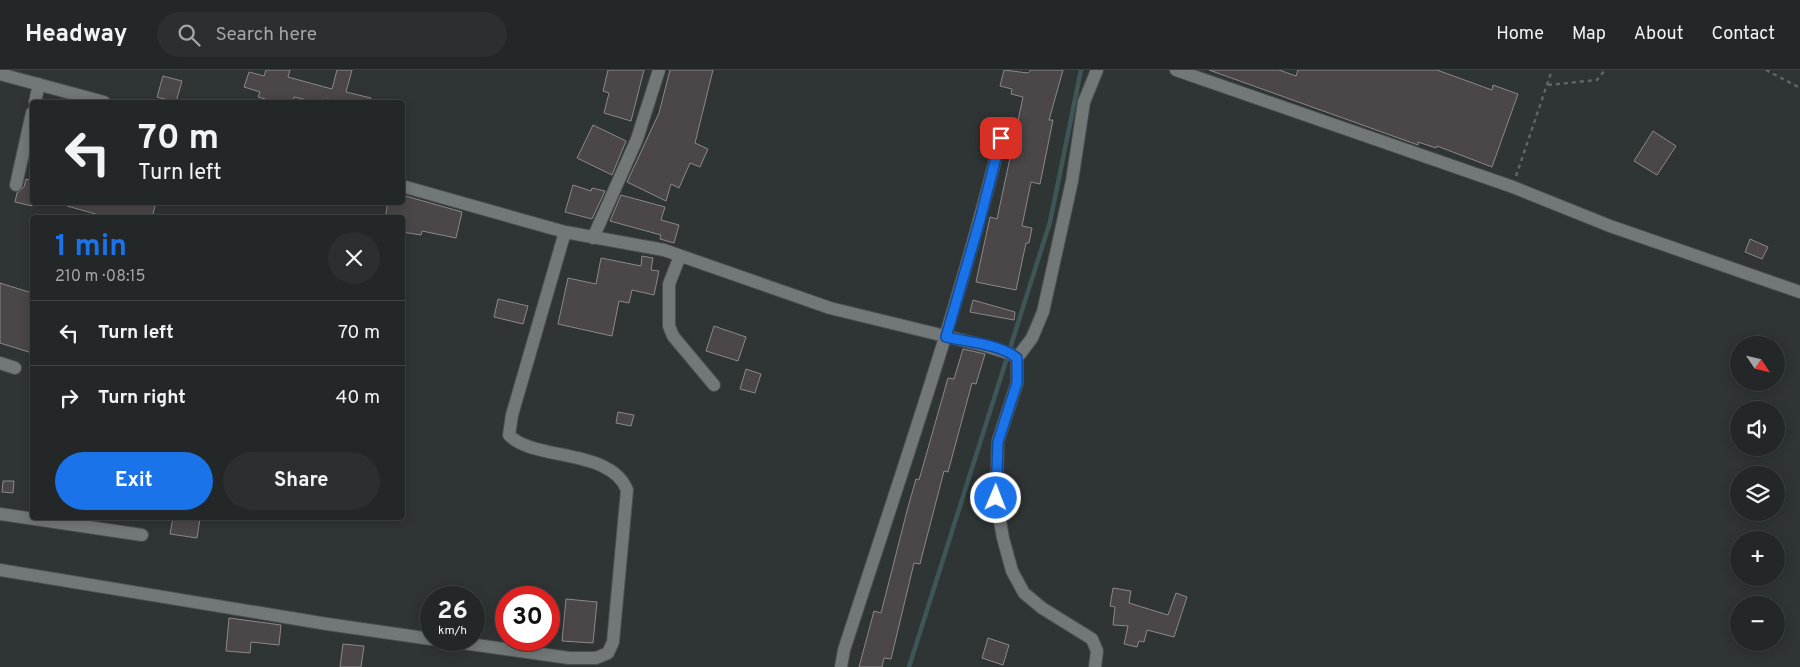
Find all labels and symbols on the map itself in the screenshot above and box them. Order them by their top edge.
pin [980,117,1022,159]
north arrow [1730,336,1785,391]
position arrow [969,471,1021,523]
speed limit sign: 30 [495,586,560,651]

